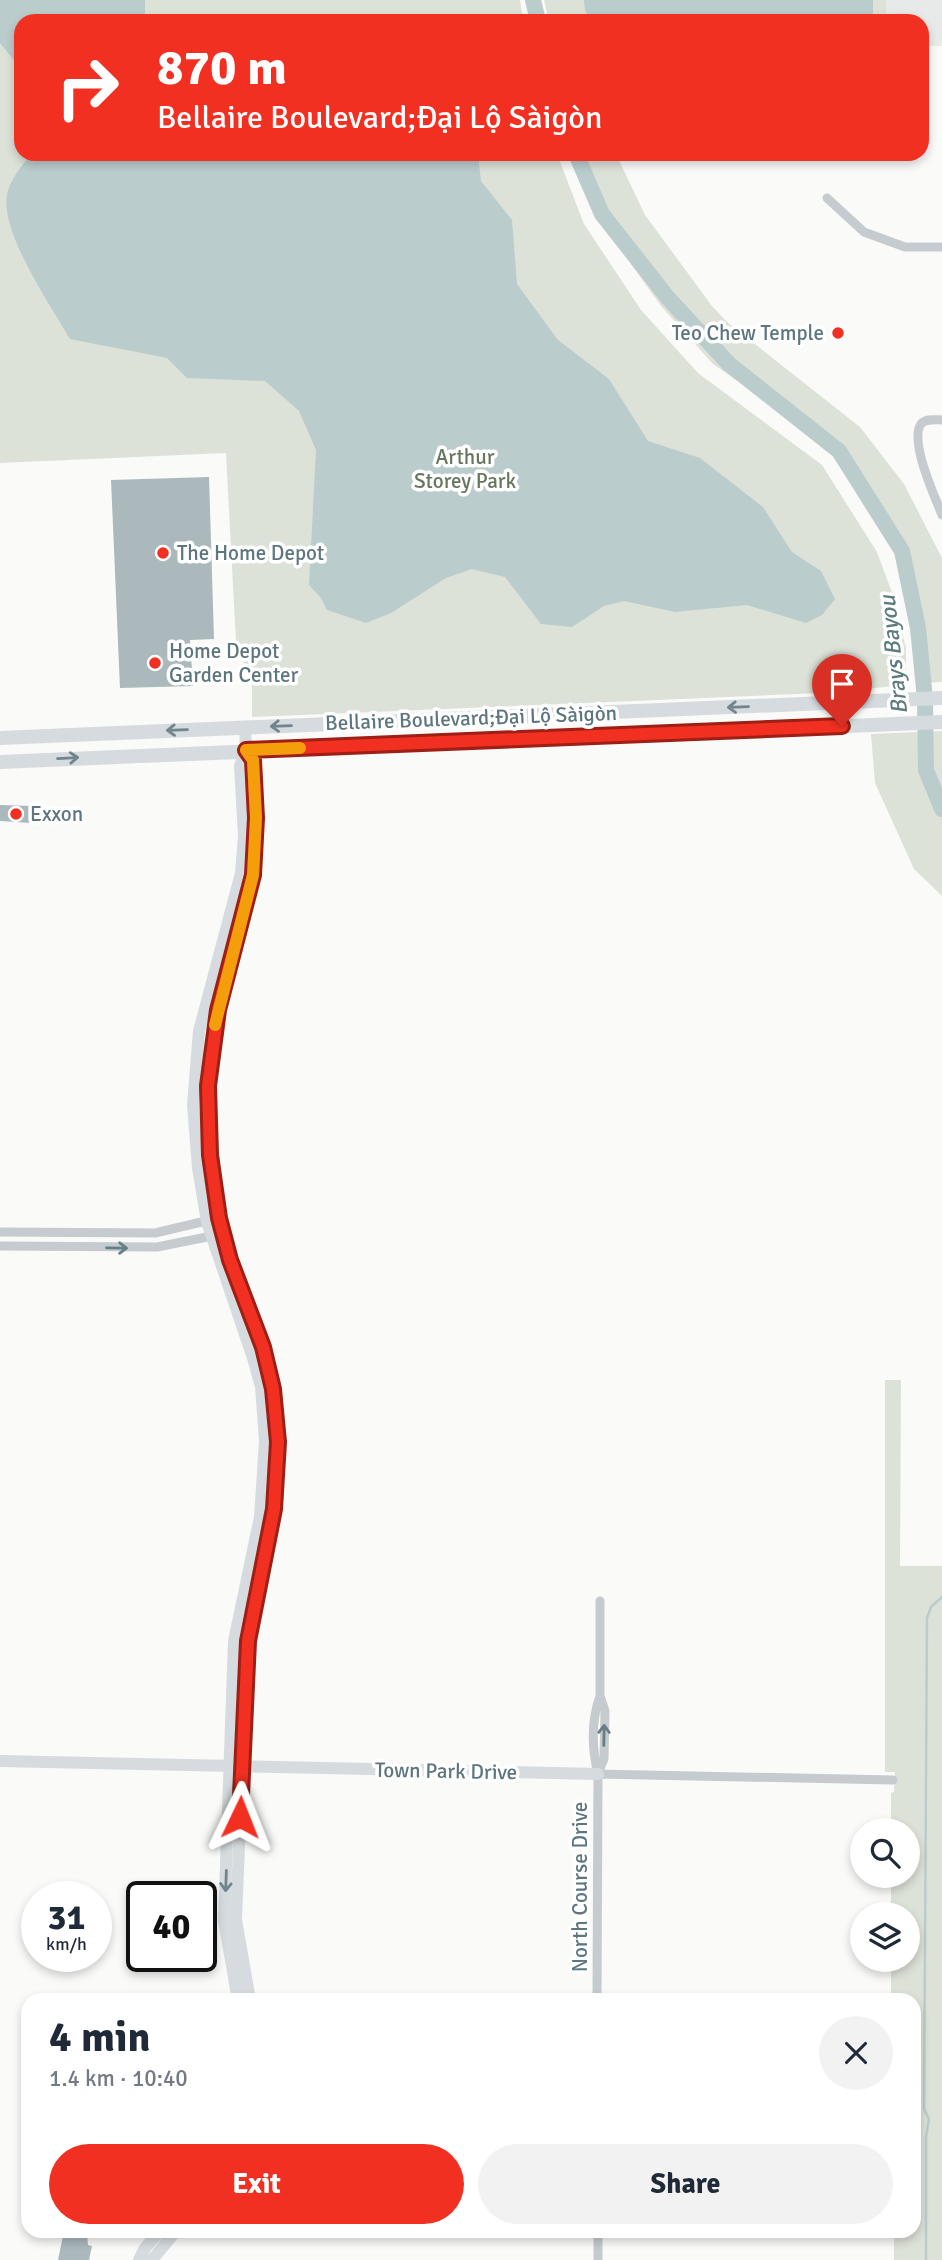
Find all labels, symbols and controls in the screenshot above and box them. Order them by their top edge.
text: 870 m [157,38,287,98]
icon: right [42,42,133,133]
text: Bellaire Boulevard;Đại Lộ Sàigòn [157,98,602,137]
place label: Teo Chew Temple [672,320,824,346]
marker: Teo Chew Temple [830,325,846,341]
park label: Arthur Storey Park [414,444,517,494]
place label: The Home Depot [177,540,324,566]
marker: The Home Depot [155,545,171,561]
water label: Brays Bayou [873,593,914,716]
place label: Home Depot Garden Center [169,638,299,688]
pin [812,654,872,726]
marker: Home Depot Garden Center [147,655,163,671]
icon: arrive [823,665,861,703]
street label: Bellaire Boulevard;Đại Lộ Sàigòn [324,700,618,736]
one-way arrow [727,700,750,713]
one-way arrow [270,719,293,732]
one-way arrow [165,724,188,737]
one-way arrow [56,751,79,764]
place label: Exxon [30,801,83,827]
marker: Exxon [8,806,24,822]
one-way arrow [105,1241,128,1254]
one-way arrow [598,1724,611,1747]
street label: Town Park Drive [375,1757,517,1785]
position arrow [203,1780,277,1854]
street label: North Course Drive [567,1802,593,1972]
map controls [850,1818,920,1972]
button: search [850,1818,920,1888]
one-way arrow [219,1869,232,1892]
speed limit sign: 40 [126,1881,217,1972]
text: 31 [48,1896,85,1939]
button: layers [850,1902,920,1972]
text: km/h [46,1933,87,1955]
text: 4 min [49,2012,150,2063]
button: close [819,2016,893,2090]
text: 1.4 km · 10:40 [49,2064,188,2093]
button: Exit [49,2144,464,2224]
button: Share [478,2144,893,2224]

